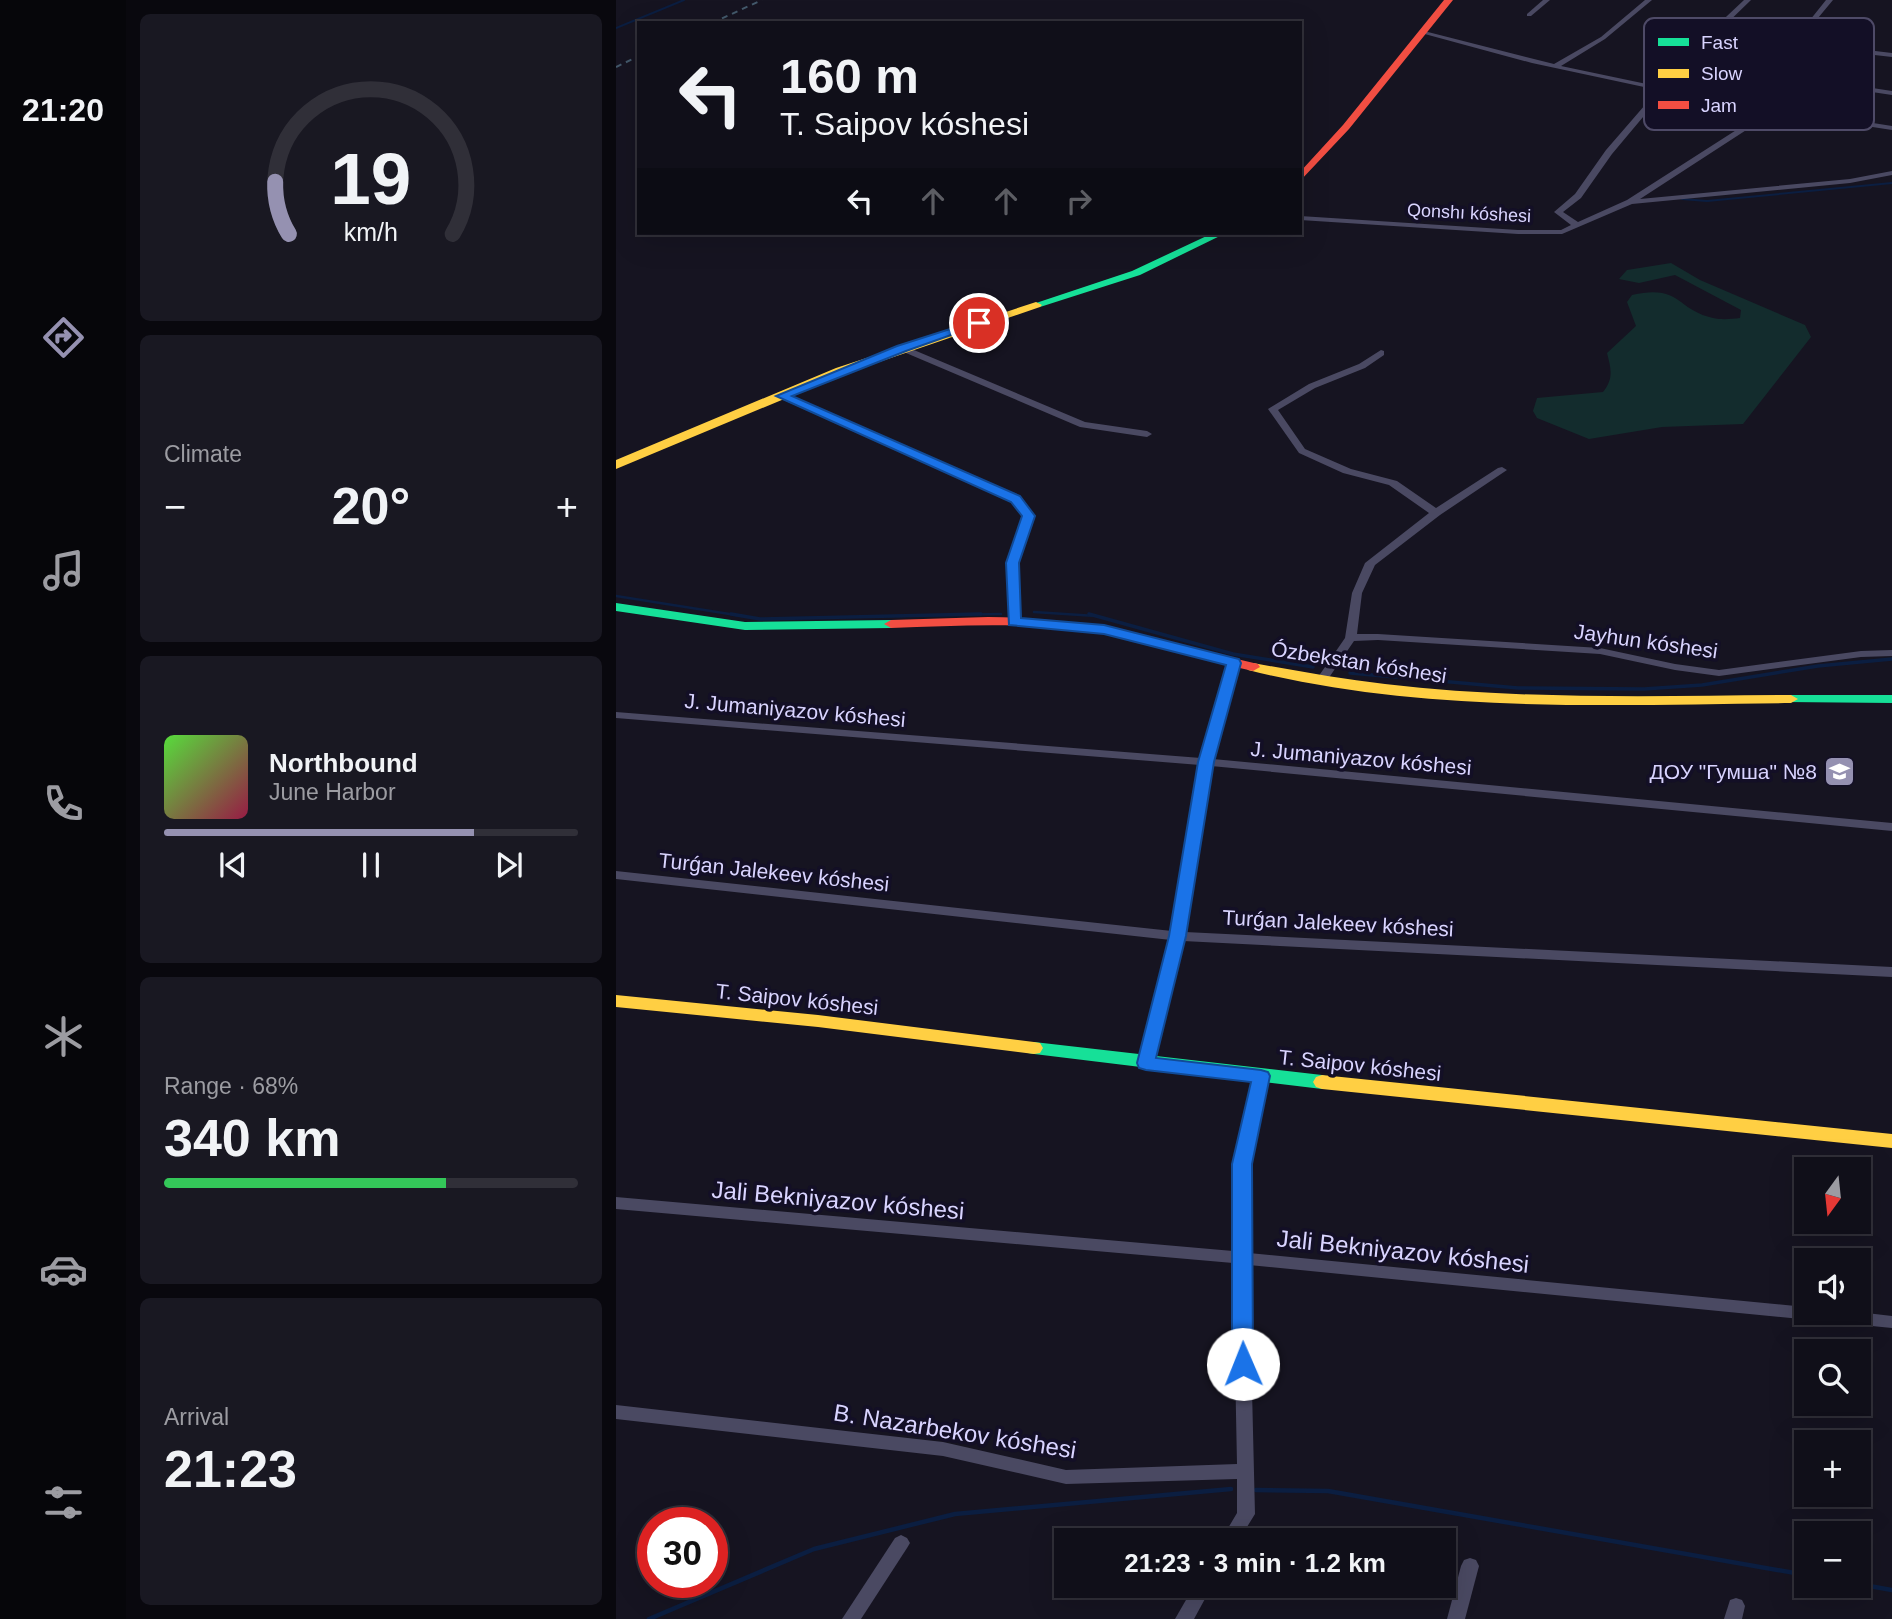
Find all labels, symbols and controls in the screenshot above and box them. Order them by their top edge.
legend [1644,18,1874,130]
text: Fast [1701,32,1739,53]
icon: left [665,49,756,140]
text: 160 m [780,49,919,103]
text: Slow [1701,63,1742,84]
text: 21:20 [22,92,104,128]
text: Jam [1701,95,1737,116]
text: T. Saipov kóshesi [780,106,1029,142]
text: 19 [331,138,411,219]
icon: left [841,182,879,220]
icon: ahead [914,182,952,220]
icon: ahead [987,182,1025,220]
icon: right [1060,182,1098,220]
street label: Qonshı kóshesi [1407,200,1531,226]
text: km/h [344,217,398,245]
pin [949,293,1009,353]
icon: arrive [960,304,998,342]
icon: directions [39,313,88,362]
text: Climate [164,441,242,467]
text: 20° [332,477,410,535]
text: − [164,486,186,528]
text: + [556,486,578,528]
icon: music [39,546,88,595]
street label: Jayhun kóshesi [1573,620,1719,662]
street label: Ózbekstan kóshesi [1270,637,1448,687]
street label: J. Jumaniyazov kóshesi [684,689,906,731]
street label: J. Jumaniyazov kóshesi [1250,737,1472,779]
text: Northbound [269,748,418,778]
school or university icon: ДОУ "Гумша" №8 [1823,754,1857,788]
place label: ДОУ "Гумша" №8 [1650,760,1817,783]
icon: phone [39,779,88,828]
text: June Harbor [269,779,396,805]
icon: previous [214,846,252,884]
icon: pause [352,846,390,884]
icon: next [490,846,528,884]
street label: Turǵan Jalekeev kóshesi [658,848,890,896]
street label: Turǵan Jalekeev kóshesi [1222,905,1454,941]
street label: T. Saipov kóshesi [715,979,879,1019]
icon: climate [39,1012,88,1061]
street label: T. Saipov kóshesi [1278,1045,1442,1085]
text: Range · 68% [164,1073,298,1099]
text: 340 km [164,1109,340,1167]
north arrow [1794,1157,1871,1234]
map controls [1794,1157,1871,1598]
street label: Jali Bekniyazov kóshesi [711,1176,965,1224]
street label: Jali Bekniyazov kóshesi [1276,1224,1530,1278]
icon: car [39,1245,88,1294]
button: sound [1794,1248,1871,1325]
position arrow [1206,1327,1280,1401]
button: search [1794,1339,1871,1416]
street label: B. Nazarbekov kóshesi [832,1398,1078,1464]
text: Arrival [164,1404,229,1430]
button: + [1794,1430,1871,1507]
text: 21:23 [164,1440,297,1498]
icon: filters [39,1478,88,1527]
speed limit sign: 30 [637,1507,728,1598]
button: − [1794,1521,1871,1598]
text: 21:23 · 3 min · 1.2 km [1124,1548,1386,1578]

